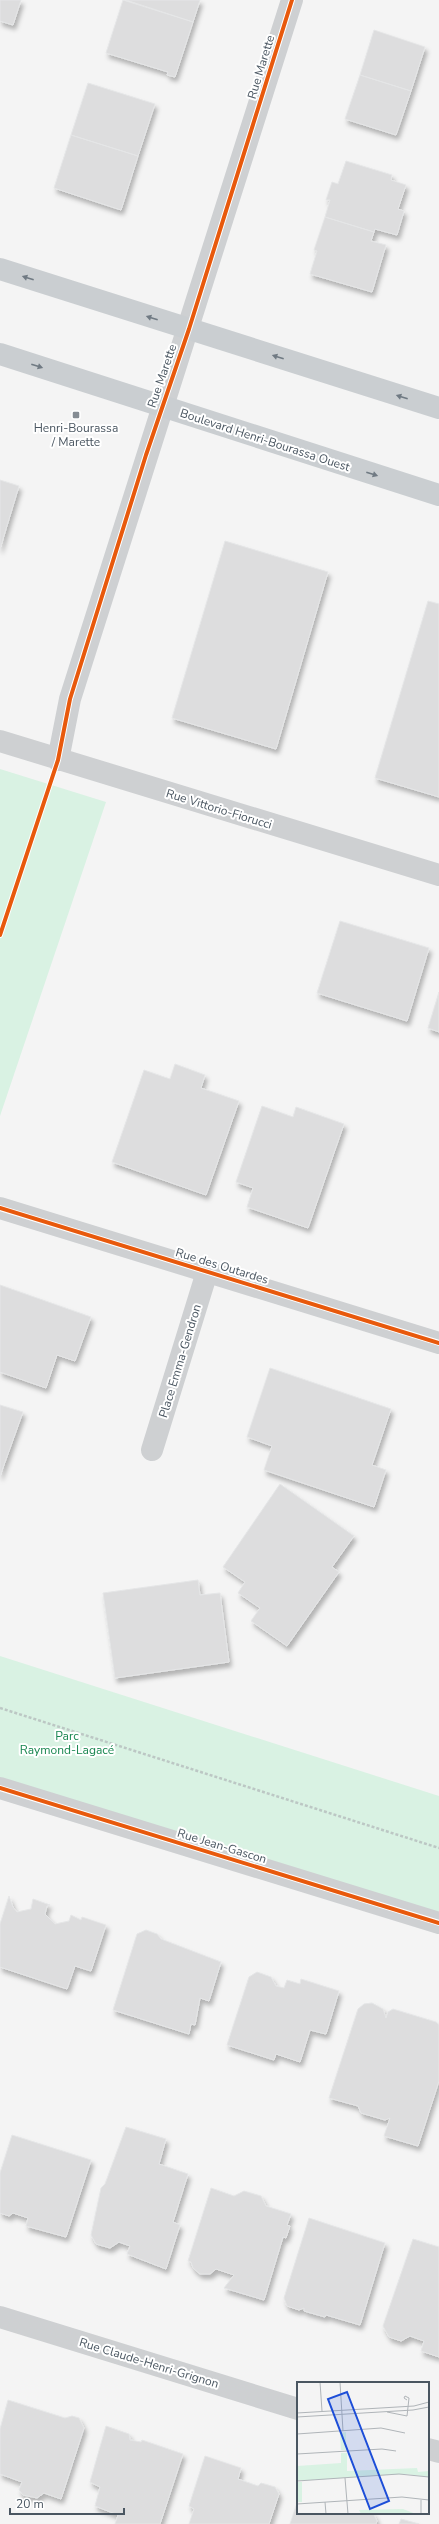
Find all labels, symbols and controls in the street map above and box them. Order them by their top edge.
street label: Rue Marette [244,33,278,101]
one-way arrow [22,275,34,281]
one-way arrow [145,314,157,320]
street label: Rue Marette [144,342,180,410]
one-way arrow [272,353,284,359]
one-way arrow [31,363,43,369]
one-way arrow [396,393,408,399]
street label: Boulevard Henri-Bourassa Ouest [178,405,353,475]
marker: Henri-Bourassa / Marette [71,410,81,420]
place label: Henri-Bourassa / Marette [34,420,118,450]
one-way arrow [366,471,378,477]
street label: Rue Vittorio-Fiorucci [164,785,274,833]
street label: Rue des Outardes [174,1244,271,1288]
street label: Place Emma-Gendron [155,1302,205,1420]
park label: Parc Raymond-Lagacé [20,1728,114,1758]
street label: Rue Jean-Gascon [175,1825,269,1867]
street label: Rue Claude-Henri-Grignon [77,2334,221,2392]
inset map [297,2382,429,2514]
scale bar [10,2490,124,2516]
text: 20 m [16,2496,44,2512]

